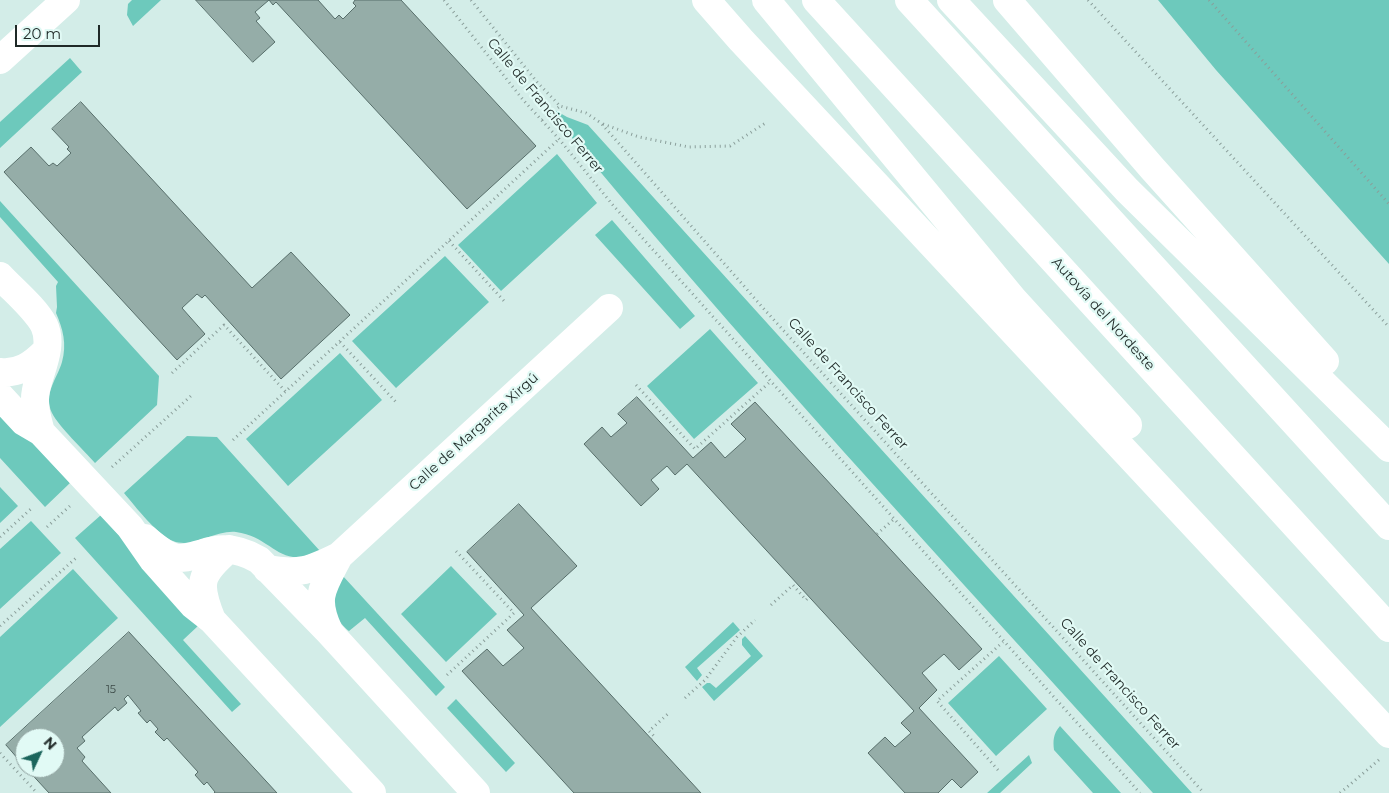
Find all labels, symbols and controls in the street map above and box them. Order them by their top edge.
scale bar [18,15,102,47]
text: 20 m [23,24,61,43]
street label: Calle de Francisco Ferrer [483,35,607,177]
street label: Autovía del Nordeste [1048,254,1158,374]
street label: Calle de Francisco Ferrer [784,315,912,453]
street label: Calle de Margarita Xirgú [406,370,542,494]
street label: Calle de Francisco Ferrer [1056,615,1184,753]
house number: 15 [106,683,116,697]
north arrow [15,728,65,778]
text: N [40,733,61,754]

